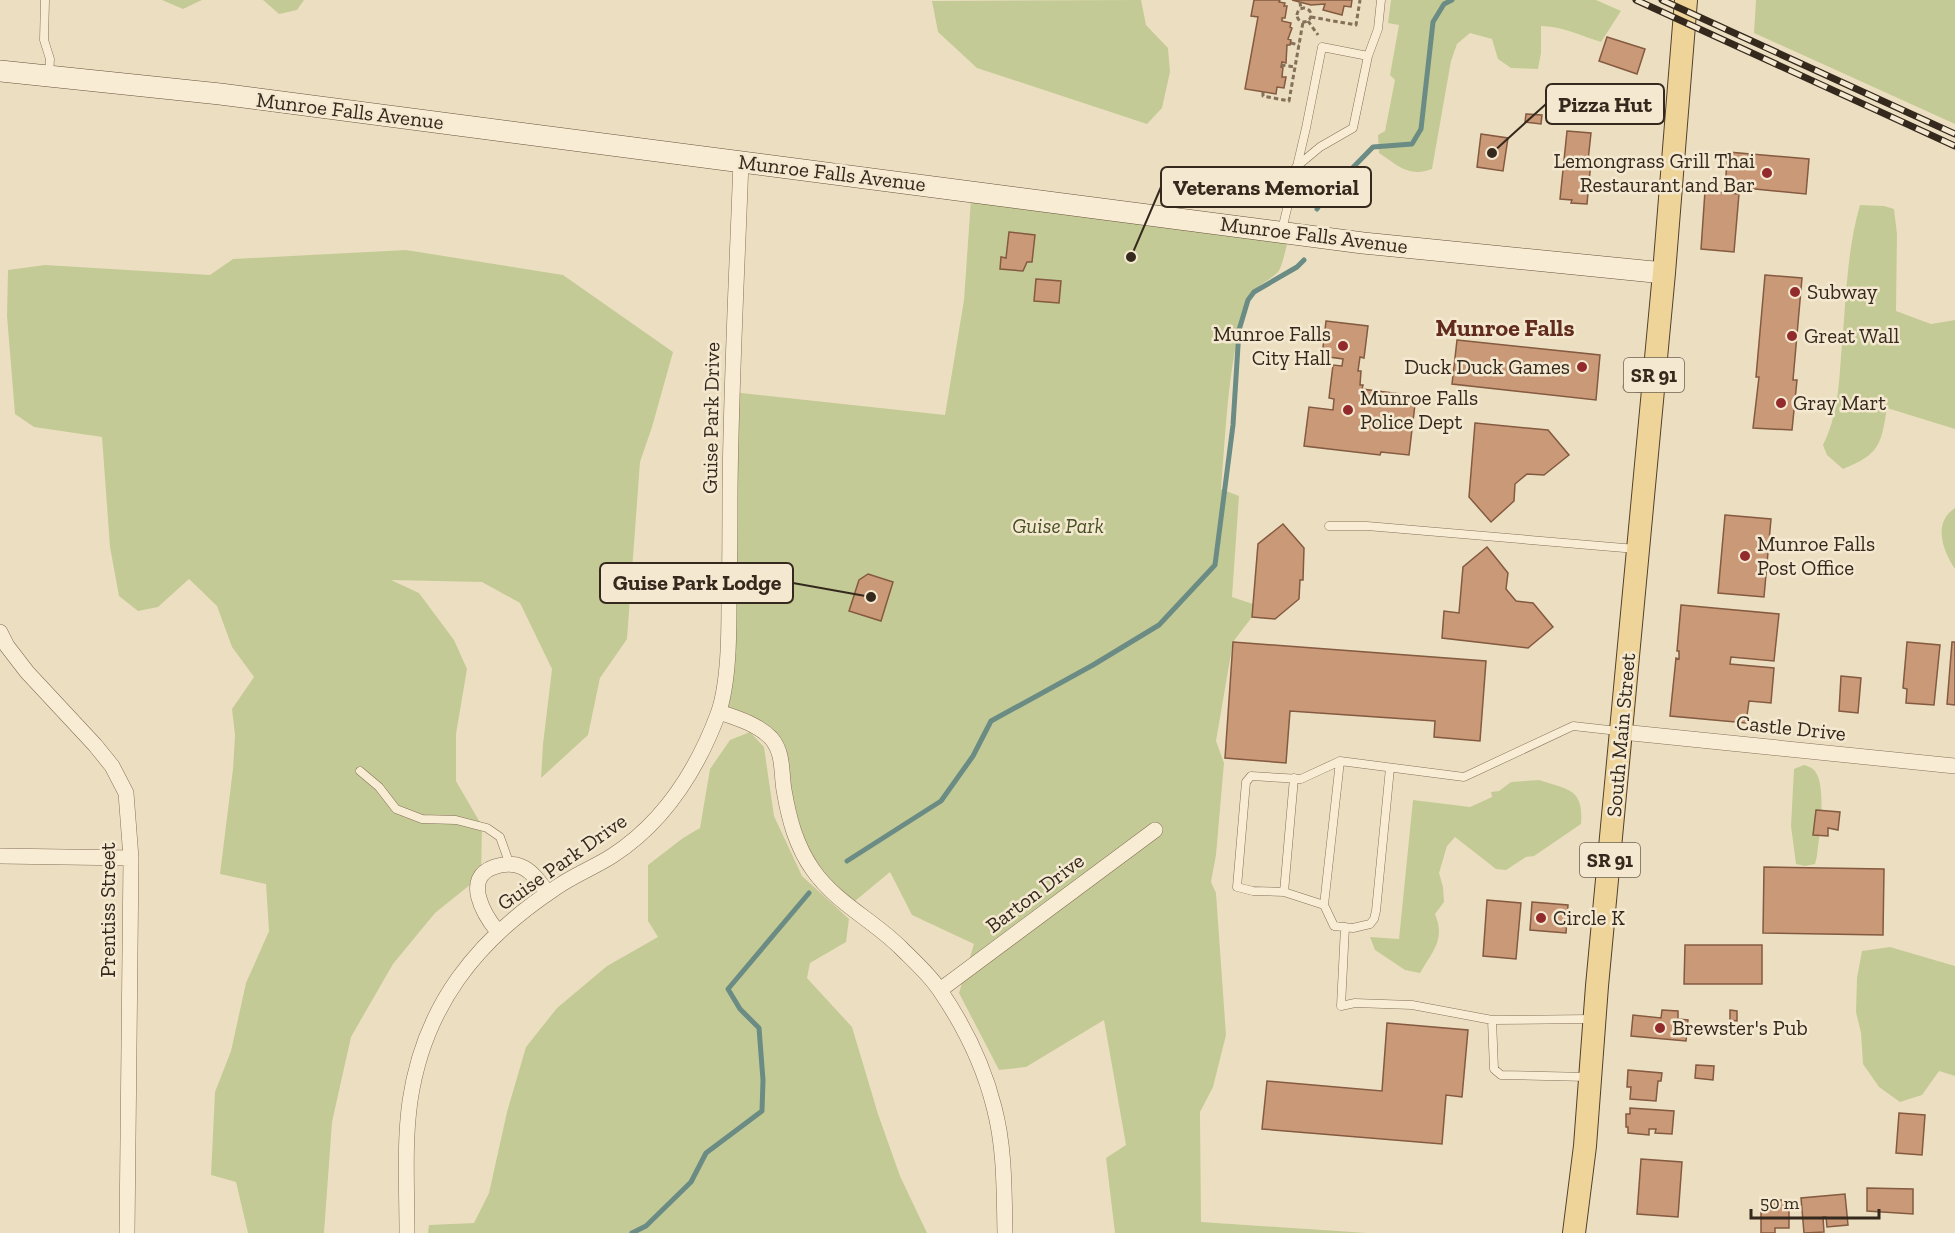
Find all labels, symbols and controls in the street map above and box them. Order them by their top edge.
callout: Pizza Hut [1546,84,1664,124]
street label: Munroe Falls Avenue [255,87,445,134]
text: Pizza Hut [1558,91,1652,118]
place label: Lemongrass Grill Thai Restaurant and Bar [1554,148,1755,197]
street label: Munroe Falls Avenue [737,149,927,196]
marker: Lemongrass Grill Thai Restaurant and Bar [1760,166,1774,180]
callout: Veterans Memorial [1161,167,1371,207]
text: Veterans Memorial [1173,174,1359,201]
street label: Munroe Falls Avenue [1219,211,1409,258]
place label: Subway [1807,279,1878,304]
marker: Subway [1788,285,1802,299]
district label: Munroe Falls [1436,313,1574,342]
place label: Munroe Falls City Hall [1213,321,1331,370]
place label: Great Wall [1804,323,1900,348]
marker: Great Wall [1785,329,1799,343]
marker: Munroe Falls City Hall [1336,339,1350,353]
street label: Guise Park Drive [697,342,724,494]
place label: Duck Duck Games [1404,354,1570,379]
road number: SR 91 [1624,358,1684,392]
marker: Duck Duck Games [1575,360,1589,374]
place label: Munroe Falls Police Dept [1360,385,1478,434]
place label: Gray Mart [1793,390,1886,415]
marker: Gray Mart [1774,396,1788,410]
marker: Munroe Falls Police Dept [1341,403,1355,417]
park label: Guise Park [1012,513,1104,538]
place label: Munroe Falls Post Office [1757,531,1875,580]
marker: Munroe Falls Post Office [1738,549,1752,563]
callout: Guise Park Lodge [600,563,793,603]
text: Guise Park Lodge [613,569,782,596]
street label: South Main Street [1601,652,1640,818]
street label: Castle Drive [1735,709,1847,746]
street label: Guise Park Drive [492,808,631,915]
street label: Prentiss Street [95,842,120,977]
road number: SR 91 [1580,843,1640,877]
street label: Barton Drive [981,848,1089,938]
place label: Circle K [1553,905,1625,930]
marker: Circle K [1534,911,1548,925]
place label: Brewster's Pub [1672,1015,1808,1040]
marker: Brewster's Pub [1653,1021,1667,1035]
scale bar [1751,1182,1878,1220]
text: 50 m [1760,1192,1800,1214]

